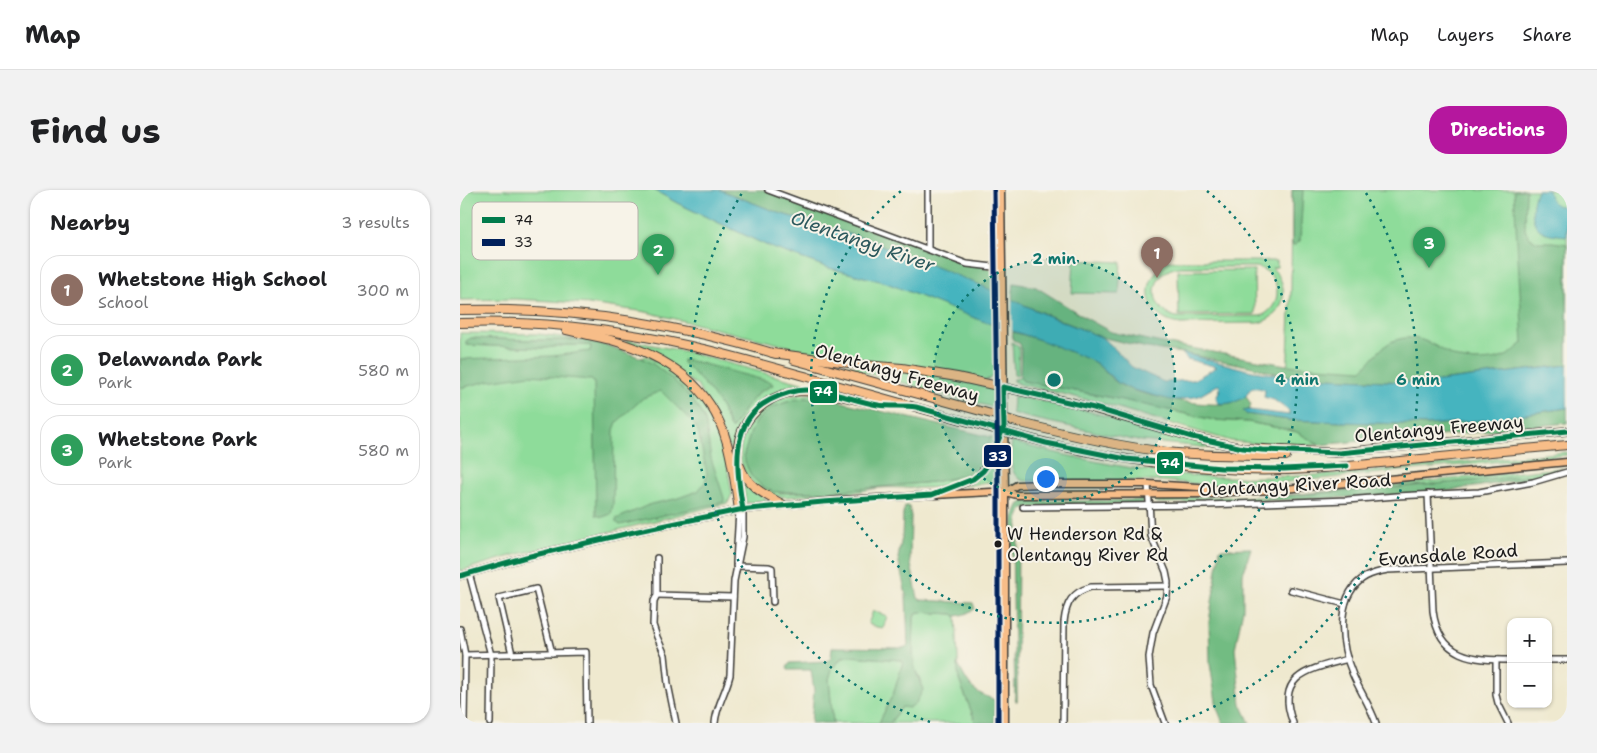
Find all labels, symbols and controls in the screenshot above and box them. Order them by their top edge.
text: Map [25,19,81,51]
text: Map [1371,23,1409,47]
text: Layers [1437,23,1494,47]
text: Share [1522,23,1572,47]
button: Directions [1429,106,1567,154]
text: Find us [30,107,161,154]
legend [472,202,638,260]
water label: Olentangy River [787,205,939,278]
text: Nearby [50,209,130,237]
text: 74 [514,211,533,229]
text: 3 results [341,212,410,233]
pin: 3 [1413,227,1445,268]
text: 33 [514,233,533,251]
pin: 2 [642,234,674,275]
pin: 1 [1141,237,1173,278]
text: 2 min [1032,249,1076,269]
text: Whetstone High School [98,267,327,292]
text: 1 [63,280,71,301]
text: 300 m [357,280,409,301]
text: School [98,292,148,313]
street label: Olentangy Freeway [812,338,982,408]
text: Delawanda Park [98,347,263,372]
text: 2 [61,360,73,381]
text: 580 m [358,360,409,381]
text: 4 min [1275,370,1319,390]
text: 6 min [1396,370,1440,390]
centre of rings [1045,371,1063,389]
text: Park [98,372,132,393]
line badge: 74 [809,380,838,404]
text: 74 [813,382,833,400]
street label: Olentangy Freeway [1354,410,1524,448]
text: Whetstone Park [98,427,258,452]
text: 3 [61,440,73,461]
text: 580 m [358,440,409,461]
line badge: 33 [983,444,1012,468]
text: 33 [988,447,1008,465]
line badge: 74 [1156,451,1184,475]
text: Park [98,452,132,473]
text: 74 [1160,454,1180,472]
your location [1033,466,1059,492]
street label: Olentangy River Road [1198,468,1392,502]
place label: W Henderson Rd & Olentangy River Rd [1007,523,1168,566]
street label: Evansdale Road [1377,538,1519,572]
marker: W Henderson Rd & Olentangy River Rd [993,539,1003,549]
map controls [1507,618,1552,708]
button: + [1507,618,1552,663]
button: − [1507,663,1552,708]

